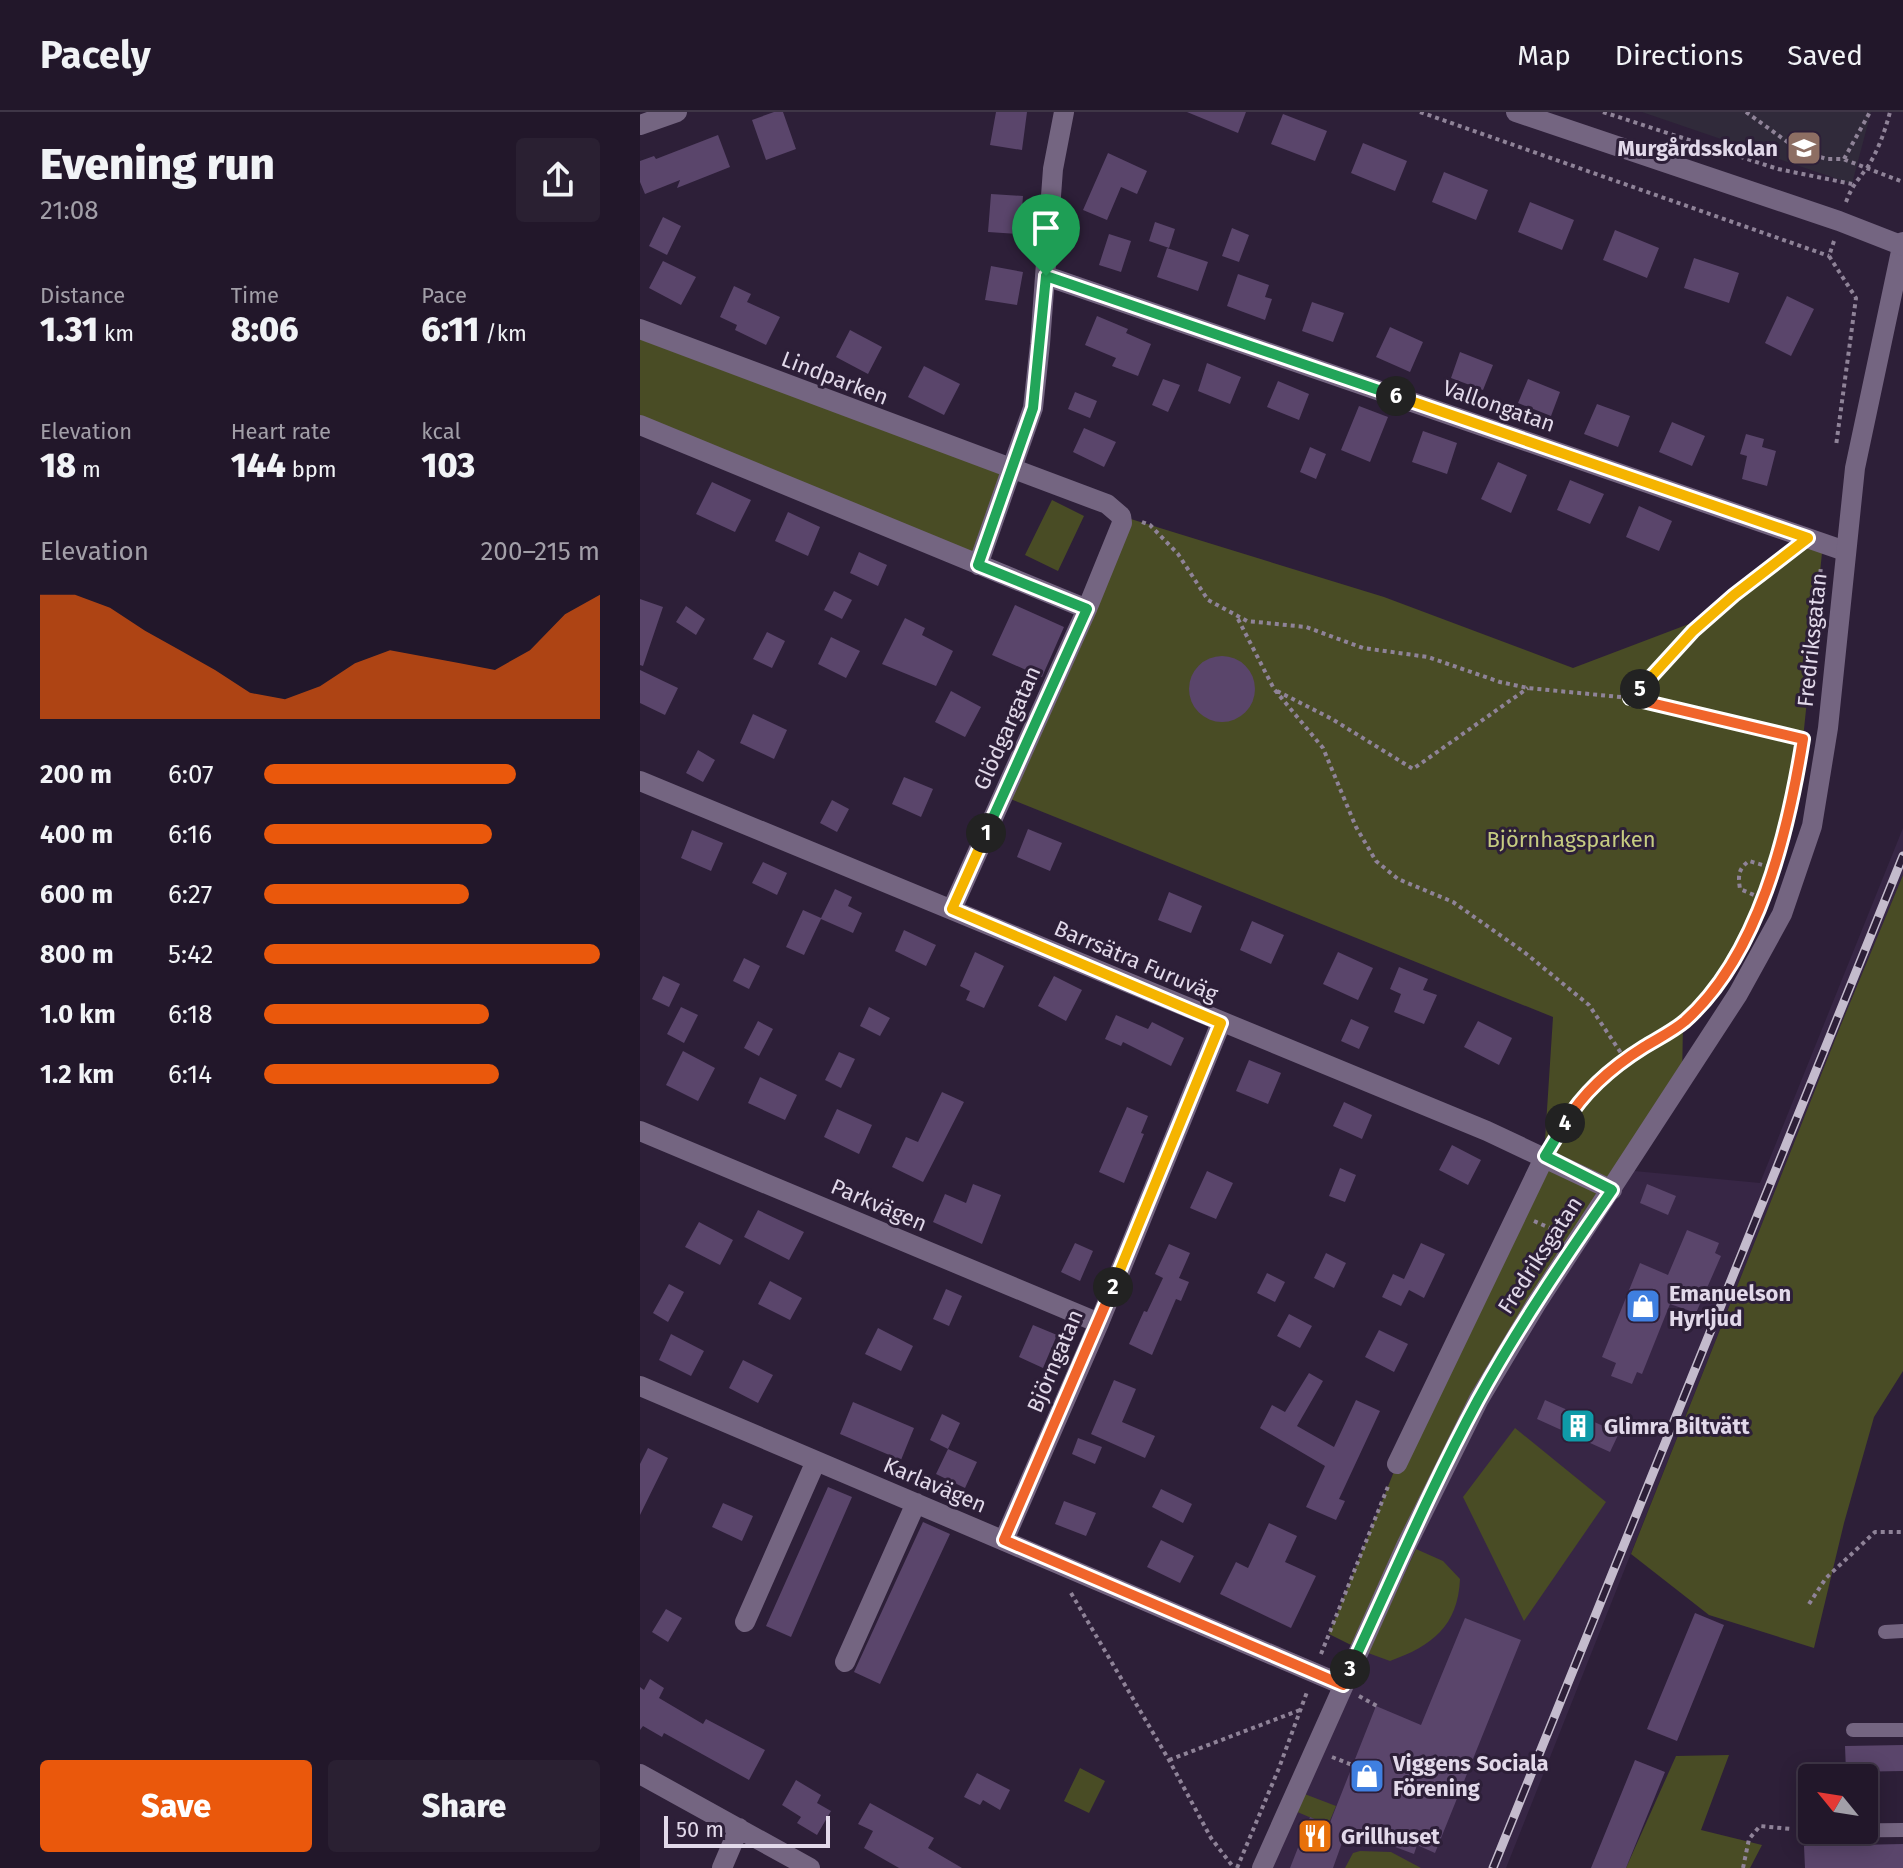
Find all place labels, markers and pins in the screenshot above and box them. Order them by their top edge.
school or university icon: Murgårdsskolan [1785,129,1823,167]
place label: Murgårdsskolan [1618,135,1778,162]
pin [1012,194,1080,276]
pin: 6 [1376,376,1416,416]
pin: 5 [1620,669,1660,709]
pin: 1 [966,813,1006,853]
pin: 4 [1545,1103,1585,1143]
pin: 2 [1093,1267,1133,1307]
place label: Emanuelson Hyrljud [1669,1280,1791,1332]
shop icon: Emanuelson Hyrljud [1624,1287,1662,1325]
building icon: Glimra Biltvätt [1559,1407,1597,1445]
place label: Glimra Biltvätt [1604,1413,1750,1440]
pin: 3 [1330,1649,1370,1689]
place label: Viggens Sociala Förening [1392,1750,1549,1802]
shop icon: Viggens Sociala Förening [1348,1757,1386,1795]
restaurant icon: Grillhuset [1296,1817,1334,1855]
place label: Grillhuset [1341,1823,1440,1850]

